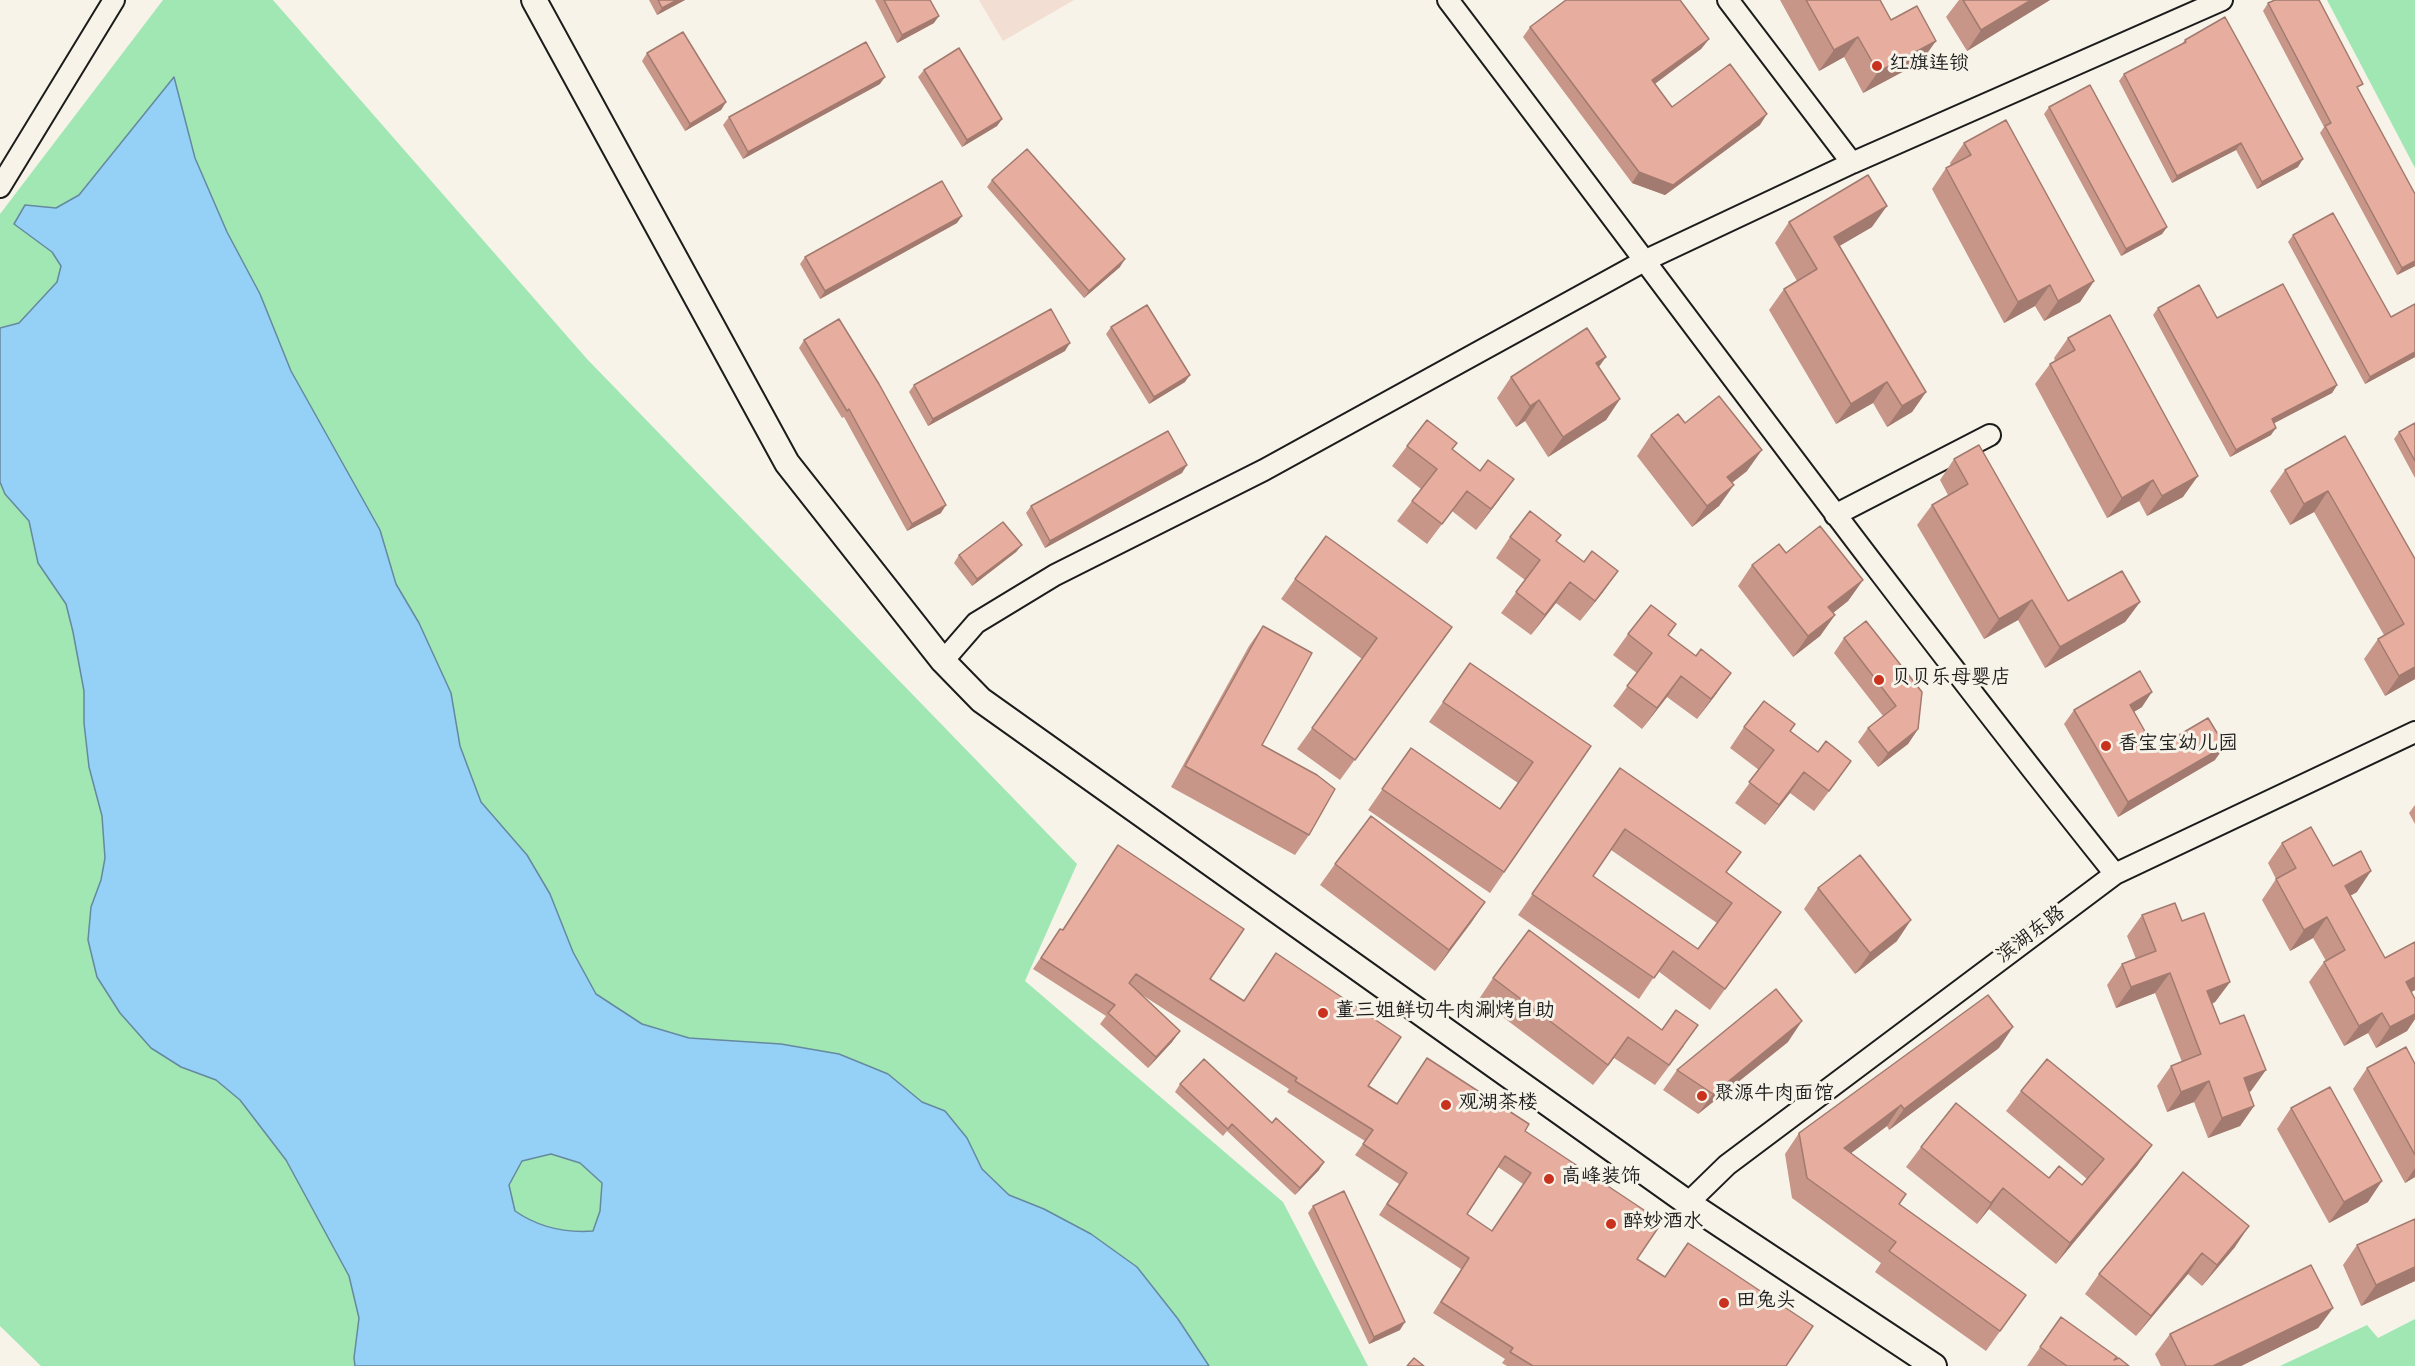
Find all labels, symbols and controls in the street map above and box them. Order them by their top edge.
place label: 红旗连锁 [1889,54,1969,78]
marker: 红旗连锁 [1870,59,1884,73]
place label: 贝贝乐母婴店 [1891,668,2011,692]
marker: 贝贝乐母婴店 [1872,673,1886,687]
place label: 香宝宝幼儿园 [2118,734,2238,758]
marker: 香宝宝幼儿园 [2099,739,2113,753]
street label: 滨湖东路 [1993,902,2071,970]
place label: 董三姐鲜切牛肉涮烤自助 [1335,1001,1555,1025]
marker: 董三姐鲜切牛肉涮烤自助 [1316,1006,1330,1020]
place label: 聚源牛肉面馆 [1714,1084,1834,1108]
marker: 聚源牛肉面馆 [1695,1089,1709,1103]
place label: 观湖茶楼 [1458,1093,1538,1117]
marker: 观湖茶楼 [1439,1098,1453,1112]
place label: 高峰装饰 [1561,1167,1641,1191]
marker: 高峰装饰 [1542,1172,1556,1186]
place label: 醉妙酒水 [1623,1212,1703,1236]
marker: 醉妙酒水 [1604,1217,1618,1231]
place label: 田兔头 [1736,1291,1796,1315]
marker: 田兔头 [1717,1296,1731,1310]

